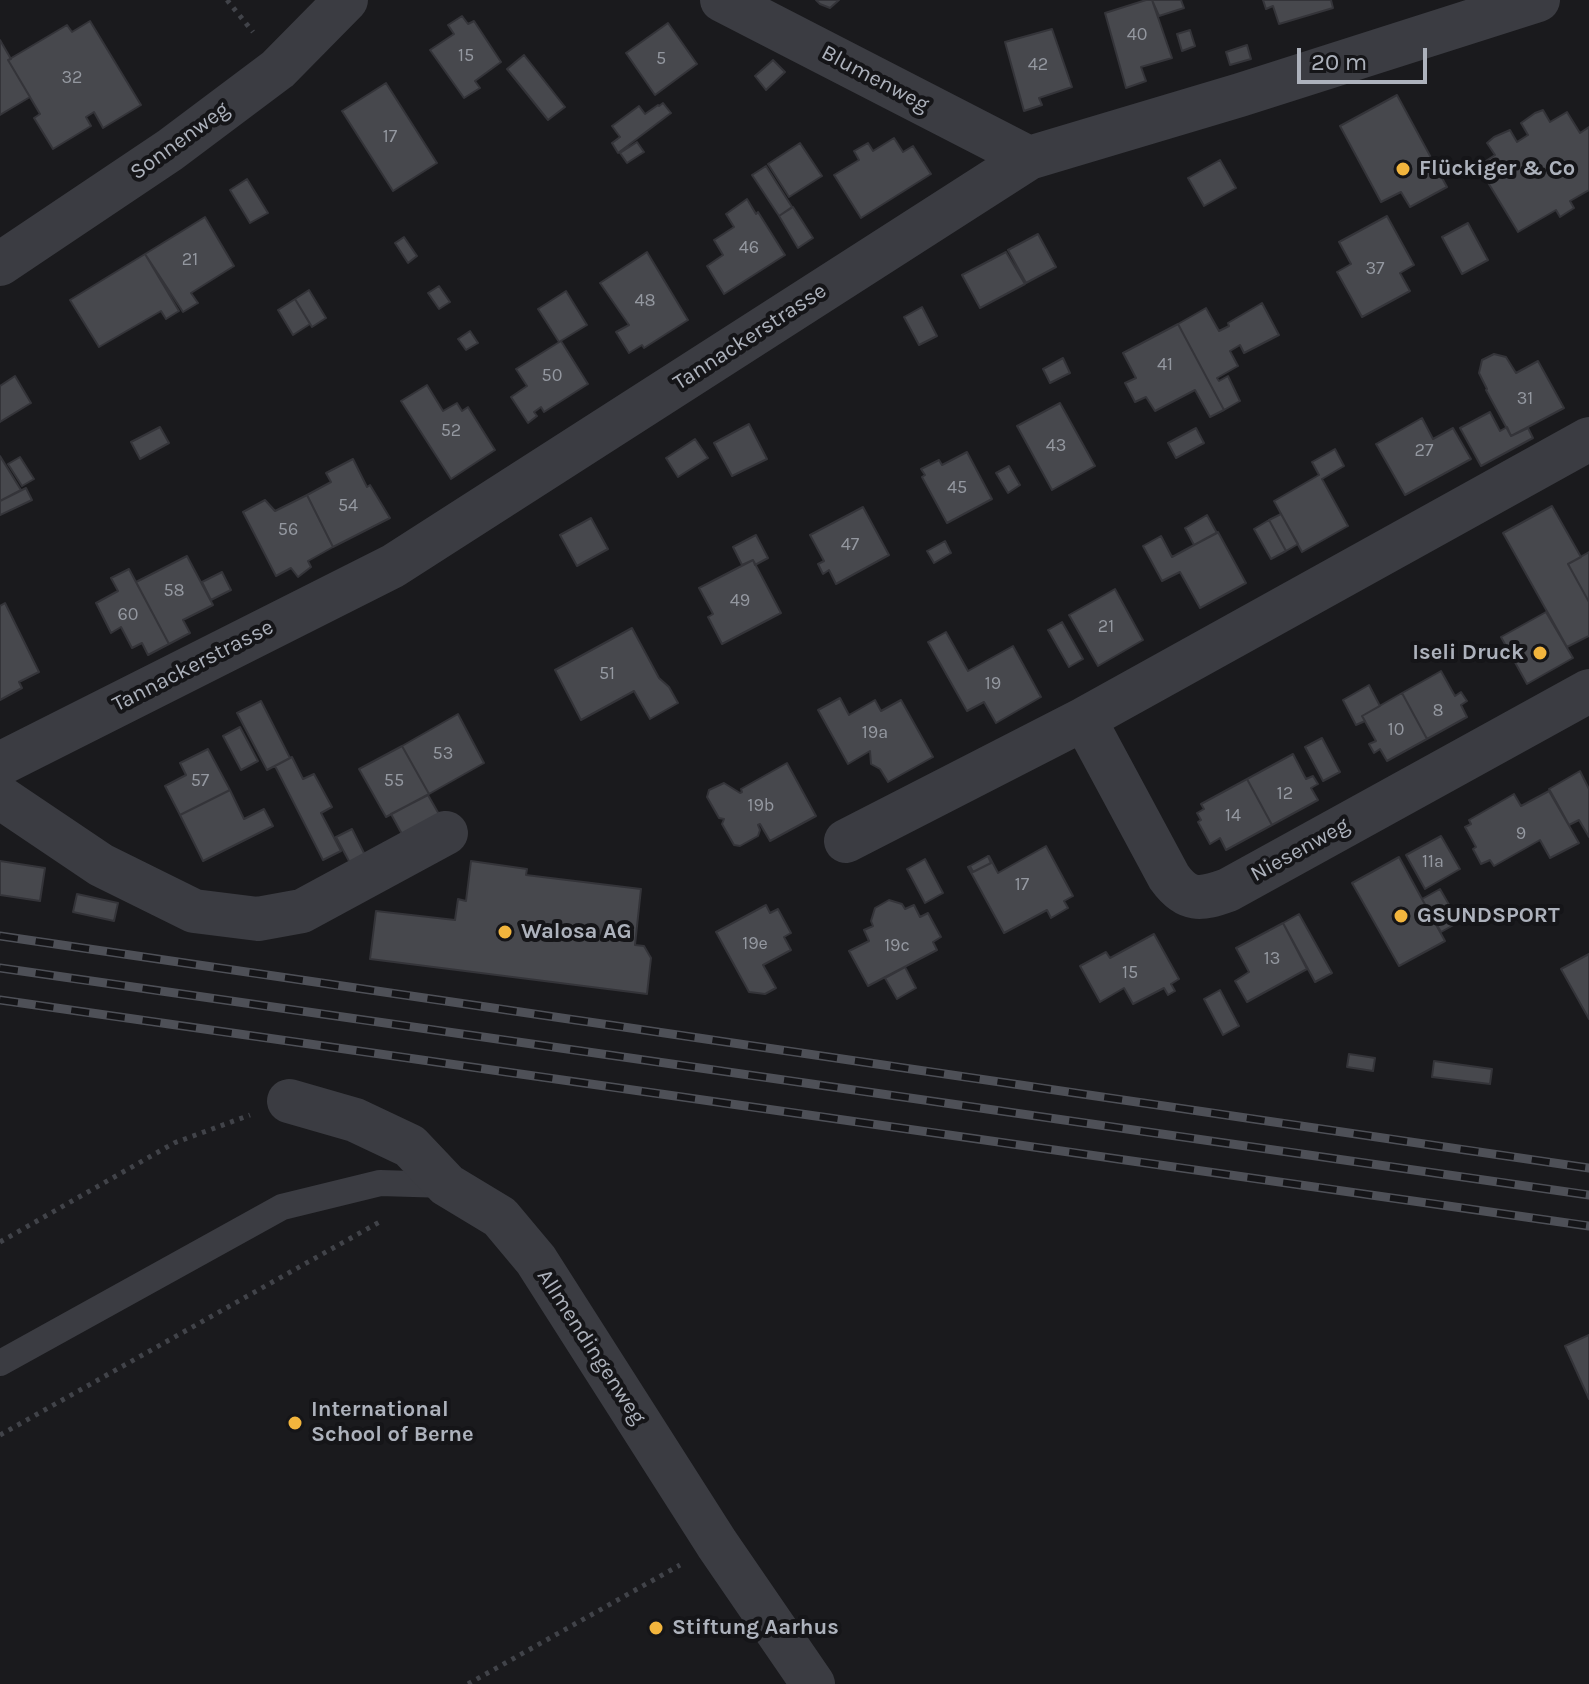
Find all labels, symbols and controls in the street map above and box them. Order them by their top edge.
house number: 40 [1127,24,1147,46]
scale bar [1301,32,1431,82]
street label: Blumenweg [817,40,933,118]
house number: 15 [458,45,474,67]
house number: 5 [656,48,666,70]
text: 20 m [1311,48,1367,76]
house number: 42 [1028,54,1048,76]
house number: 32 [61,67,83,89]
street label: Sonnenweg [125,96,235,186]
house number: 17 [383,126,397,148]
place label: Flückiger & Co [1419,156,1575,182]
marker: Flückiger & Co [1394,160,1412,178]
house number: 46 [739,237,759,259]
house number: 21 [182,249,198,271]
house number: 37 [1365,258,1385,280]
street label: Tannackerstrasse [669,278,831,396]
house number: 48 [634,290,656,312]
house number: 41 [1157,354,1173,376]
house number: 50 [542,365,562,387]
house number: 31 [1517,388,1533,410]
house number: 52 [441,420,461,442]
house number: 43 [1046,435,1066,457]
house number: 27 [1415,440,1433,462]
house number: 45 [947,477,967,499]
house number: 54 [338,495,358,517]
house number: 56 [278,519,298,541]
house number: 47 [841,534,859,556]
house number: 58 [163,580,185,602]
house number: 49 [730,590,750,612]
house number: 60 [118,604,138,626]
street label: Tannackerstrasse [108,614,278,718]
house number: 21 [1098,616,1114,638]
place label: Iseli Druck [1412,640,1524,666]
marker: Iseli Druck [1531,644,1549,662]
house number: 51 [599,663,615,685]
house number: 19 [985,673,1001,695]
house number: 8 [1432,700,1444,722]
house number: 10 [1388,719,1404,741]
house number: 19a [862,722,888,744]
house number: 53 [433,743,453,765]
house number: 57 [191,770,209,792]
house number: 55 [384,770,404,792]
house number: 12 [1277,783,1293,805]
house number: 19b [747,795,775,817]
house number: 14 [1225,805,1241,827]
street label: Niesenweg [1246,812,1354,888]
house number: 9 [1516,823,1526,845]
house number: 11a [1422,851,1444,873]
house number: 17 [1015,874,1029,896]
place label: GSUNDSPORT [1417,903,1560,929]
marker: GSUNDSPORT [1392,907,1410,925]
place label: Walosa AG [521,919,632,945]
marker: Walosa AG [496,923,514,941]
house number: 19e [742,933,768,955]
house number: 19c [884,935,910,957]
house number: 13 [1264,948,1280,970]
house number: 15 [1122,962,1138,984]
street label: Allmendingenweg [531,1264,651,1430]
place label: International School of Berne [311,1397,474,1448]
marker: International School of Berne [286,1414,304,1432]
place label: Stiftung Aarhus [672,1615,839,1641]
marker: Stiftung Aarhus [647,1619,665,1637]

